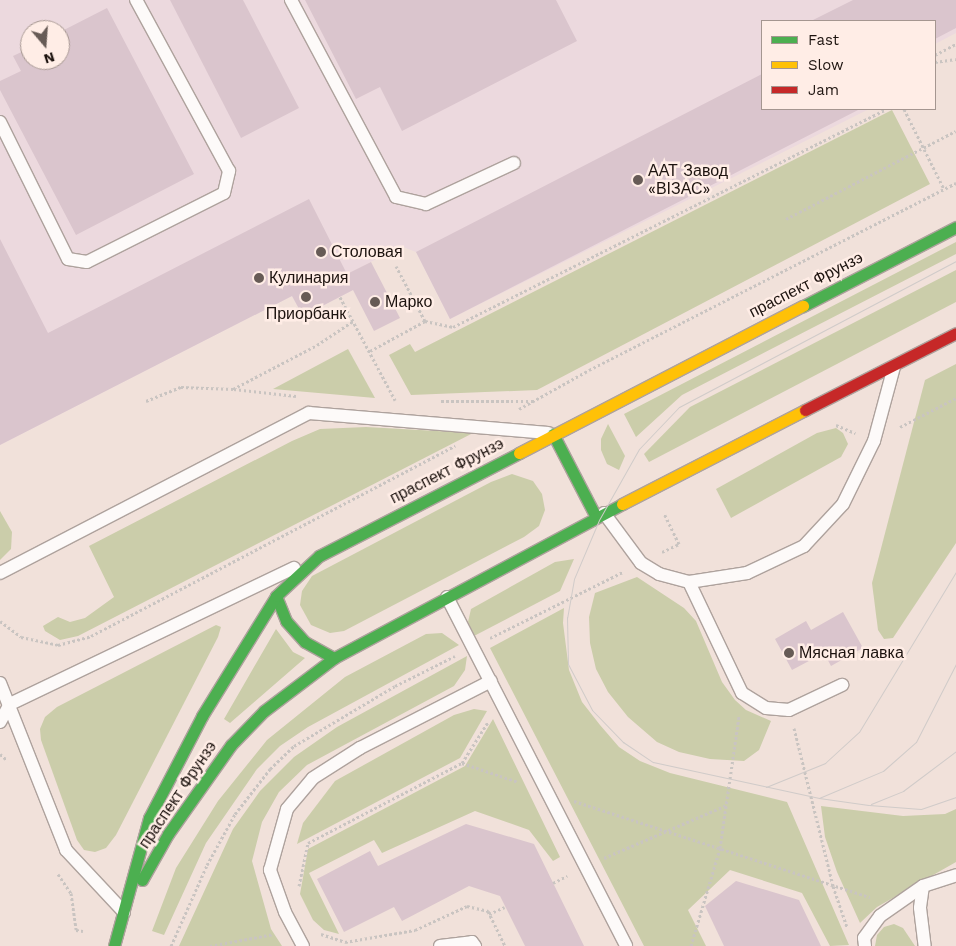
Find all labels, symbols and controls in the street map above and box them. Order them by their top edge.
north arrow [20,20,70,70]
legend [761,20,936,110]
text: Fast [808,31,839,49]
text: N [42,49,57,68]
text: Slow [808,56,844,74]
text: Jam [808,81,839,99]
place label: ААТ Завод «ВІЗАС» [648,161,728,199]
marker: ААТ Завод «ВІЗАС» [632,174,644,186]
place label: Столовая [331,242,403,262]
marker: Столовая [315,246,327,258]
street label: праспект Фрунзэ [746,248,866,322]
place label: Кулинария [269,268,348,288]
marker: Кулинария [253,272,265,284]
marker: Приорбанк [300,291,312,303]
place label: Марко [385,292,432,312]
marker: Марко [369,296,381,308]
place label: Приорбанк [266,304,346,324]
street label: праспект Фрунзэ [387,434,507,508]
place label: Мясная лавка [799,643,904,663]
marker: Мясная лавка [783,647,795,659]
street label: праспект Фрунзэ [135,738,221,852]

